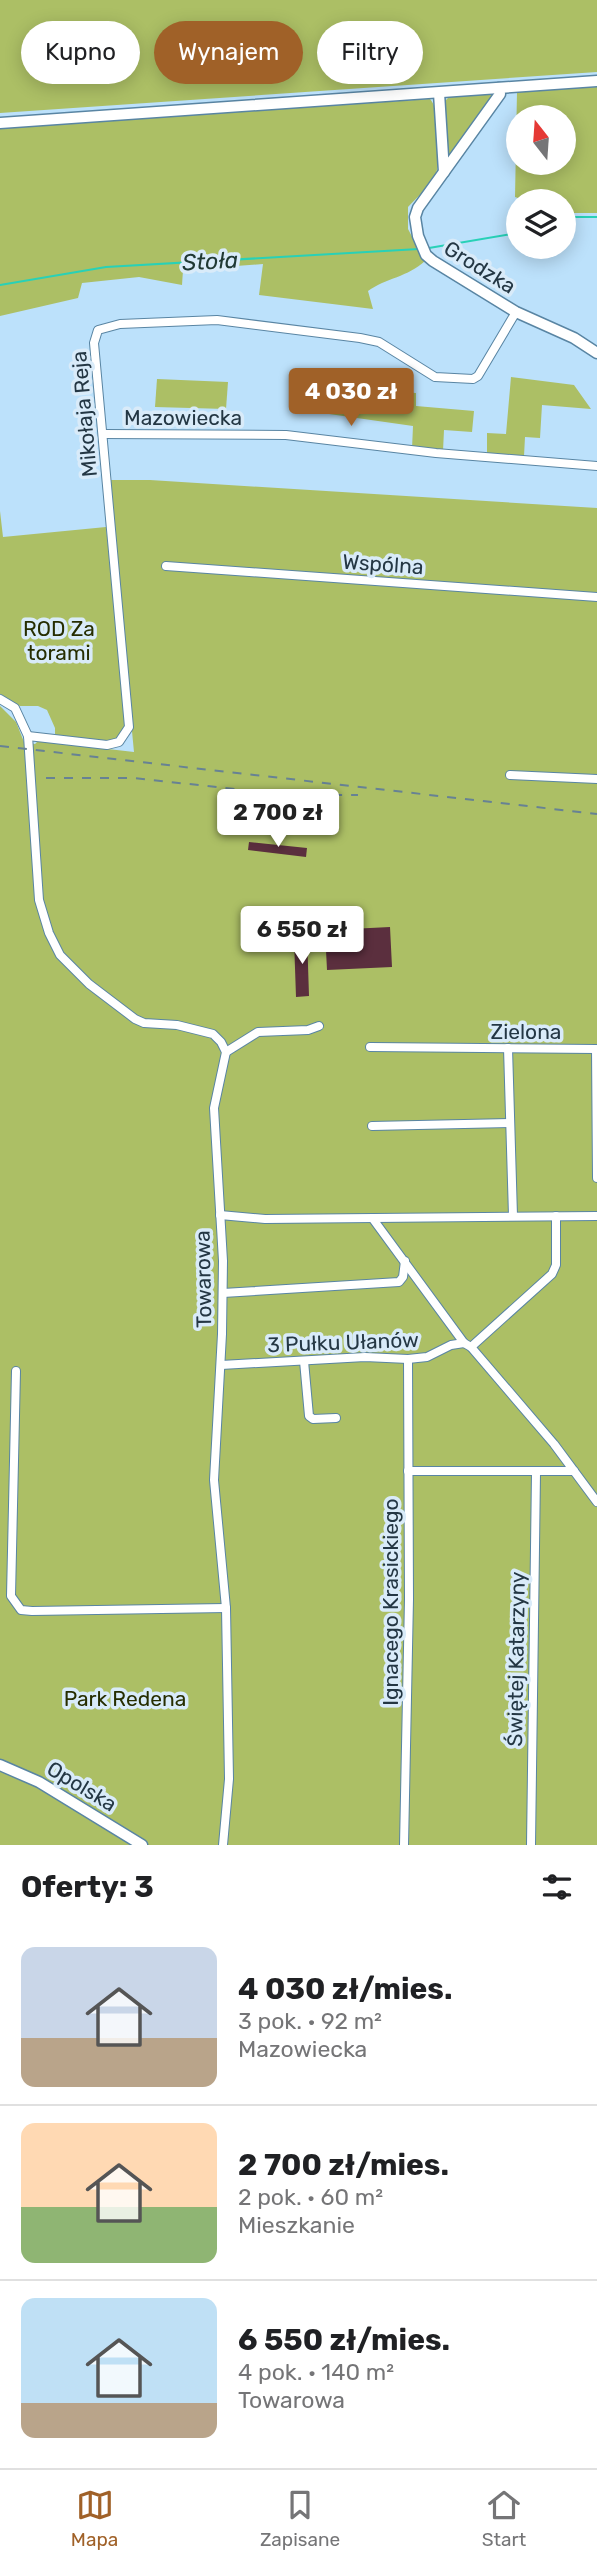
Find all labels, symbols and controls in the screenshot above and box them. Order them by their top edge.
chip: Kupno [21,21,140,84]
chip: Wynajem [154,21,303,84]
chip: Filtry [317,21,423,84]
north arrow [506,105,576,175]
map controls [506,105,576,259]
button: layers [506,189,576,259]
street label: Grodzka [440,235,520,299]
water label: Stoła [181,246,239,276]
street label: Mikołaja Reja [66,350,102,478]
pin: 4 030 zł [279,368,423,428]
text: 4 030 zł [305,377,397,405]
street label: Mazowiecka [124,405,242,430]
street label: Wspólna [342,549,424,579]
park label: ROD Za torami [23,616,95,665]
pin: 2 700 zł [206,790,350,849]
text: 2 700 zł [233,798,323,826]
pin: 6 550 zł [230,906,374,966]
text: 6 550 zł [257,915,347,943]
street label: Zielona [491,1019,561,1044]
street label: Towarowa [190,1230,216,1328]
street label: 3 Pułku Ułanów [267,1327,419,1357]
street label: Ignacego Krasickiego [378,1498,403,1706]
street label: Świętej Katarzyny [502,1571,530,1747]
park label: Park Redena [64,1686,186,1711]
street label: Opolska [43,1756,121,1816]
icon: filters [538,1868,576,1906]
text: Oferty: 3 [21,1869,154,1905]
text: 4 030 zł/mies. [238,1971,452,2007]
icon: home [77,1975,161,2059]
text: 3 pok. · 92 m² [238,2007,382,2035]
text: Mazowiecka [238,2035,367,2063]
text: 2 700 zł/mies. [238,2147,449,2183]
icon: home [77,2151,161,2235]
text: 2 pok. · 60 m² [238,2183,383,2211]
text: Mieszkanie [238,2211,355,2239]
text: 6 550 zł/mies. [238,2322,450,2358]
icon: home [77,2326,161,2410]
text: 4 pok. · 140 m² [238,2358,394,2386]
text: Towarowa [238,2386,345,2414]
tab: Mapa [71,2486,118,2551]
tab: Zapisane [260,2486,340,2551]
tab: Start [482,2486,526,2551]

